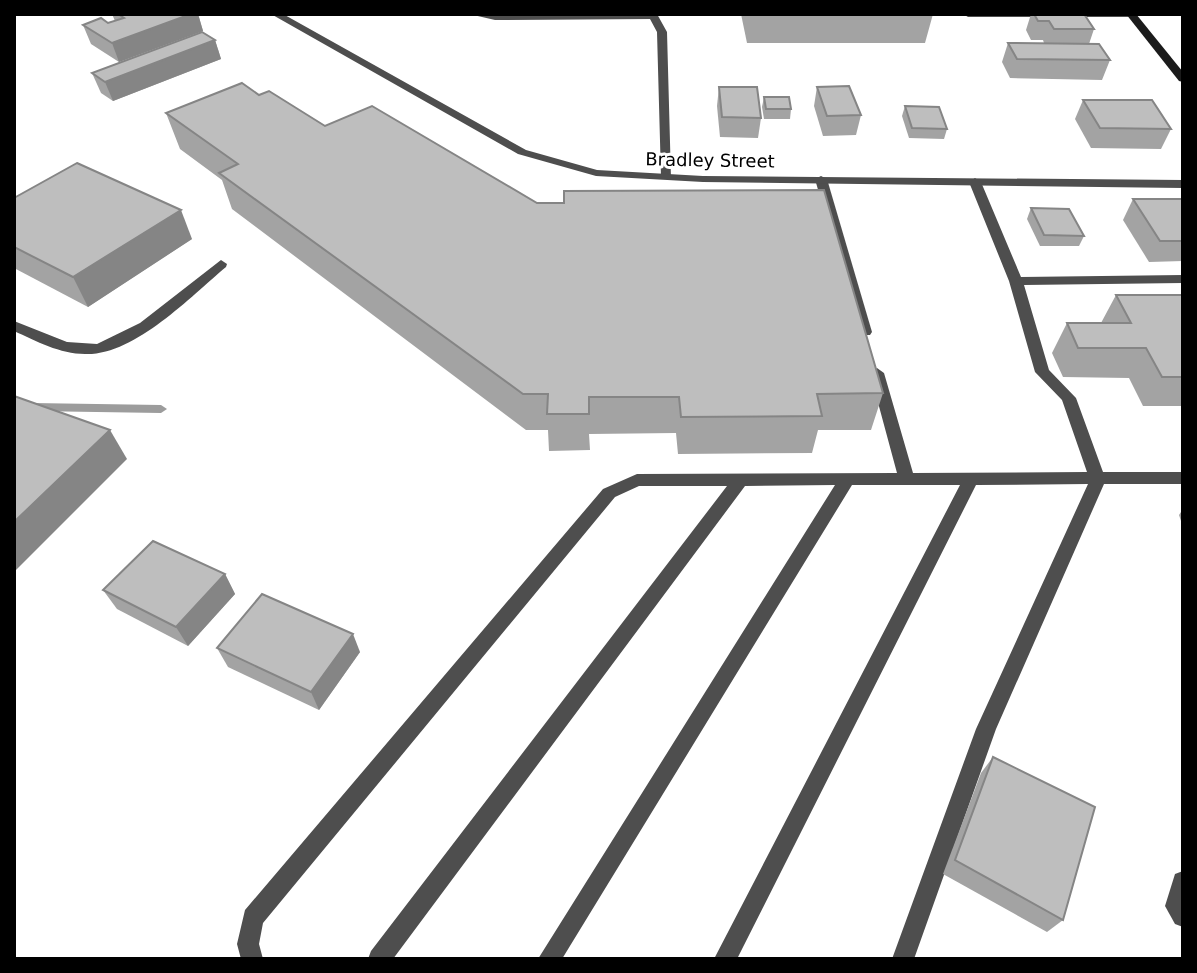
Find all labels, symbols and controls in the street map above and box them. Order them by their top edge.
street label: Bradley Street [645,148,775,172]

